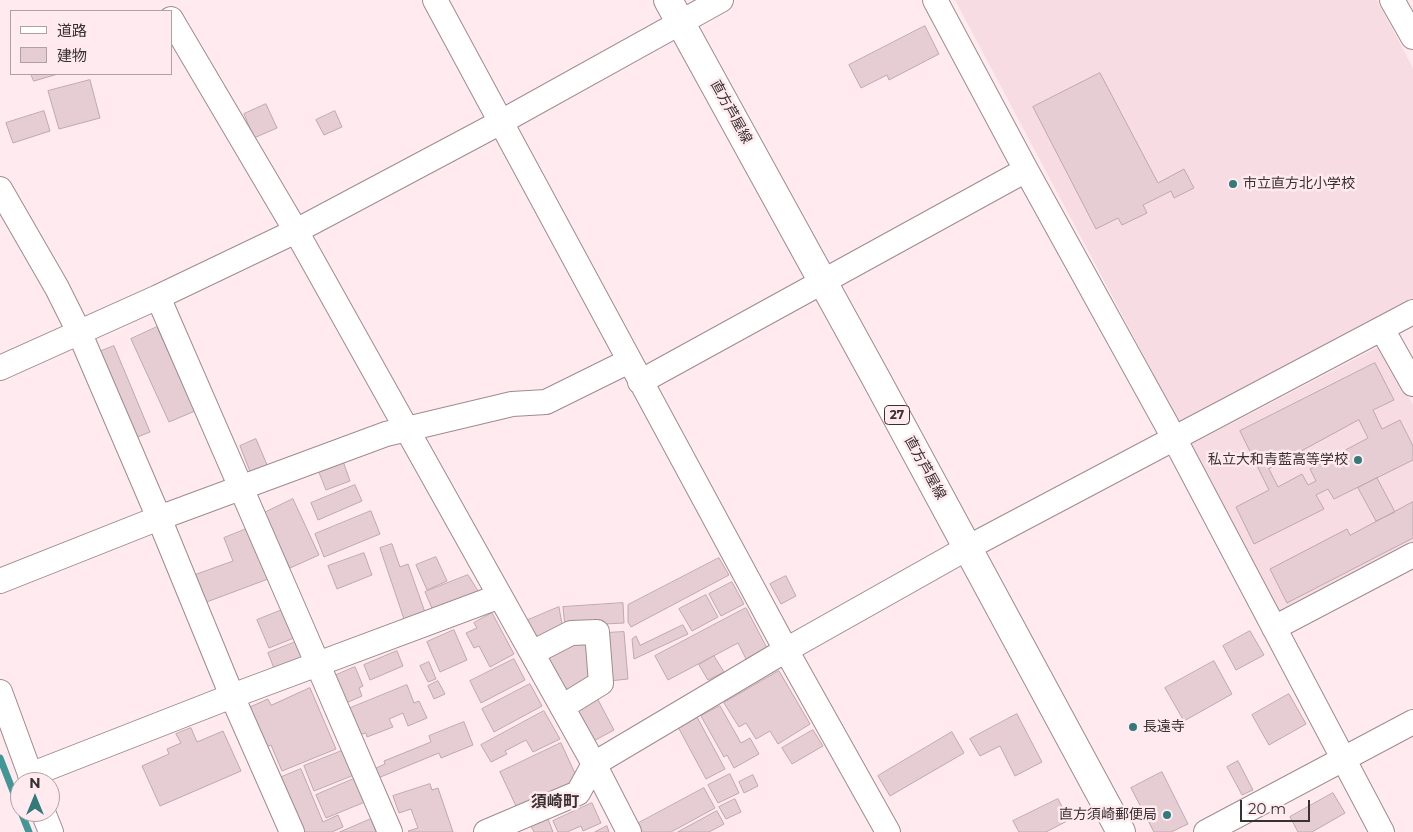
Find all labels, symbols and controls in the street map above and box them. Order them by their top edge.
legend [10,10,172,75]
text: 道路 [57,21,87,40]
text: 建物 [57,46,87,65]
street label: 直方芦屋線 [707,77,755,147]
place label: 市立直方北小学校 [1243,176,1355,192]
marker: 市立直方北小学校 [1227,178,1239,190]
road number: 27 [884,406,910,424]
street label: 直方芦屋線 [901,433,949,503]
place label: 私立大和青藍高等学校 [1208,452,1348,468]
marker: 私立大和青藍高等学校 [1352,454,1364,466]
place label: 長遠寺 [1143,719,1185,735]
marker: 長遠寺 [1127,721,1139,733]
north arrow [10,772,60,822]
text: N [29,774,41,792]
scale bar [1243,790,1313,822]
district label: 須崎町 [531,792,579,812]
text: 20 m [1248,799,1286,818]
place label: 直方須崎郵便局 [1059,807,1157,823]
marker: 直方須崎郵便局 [1161,809,1173,821]

